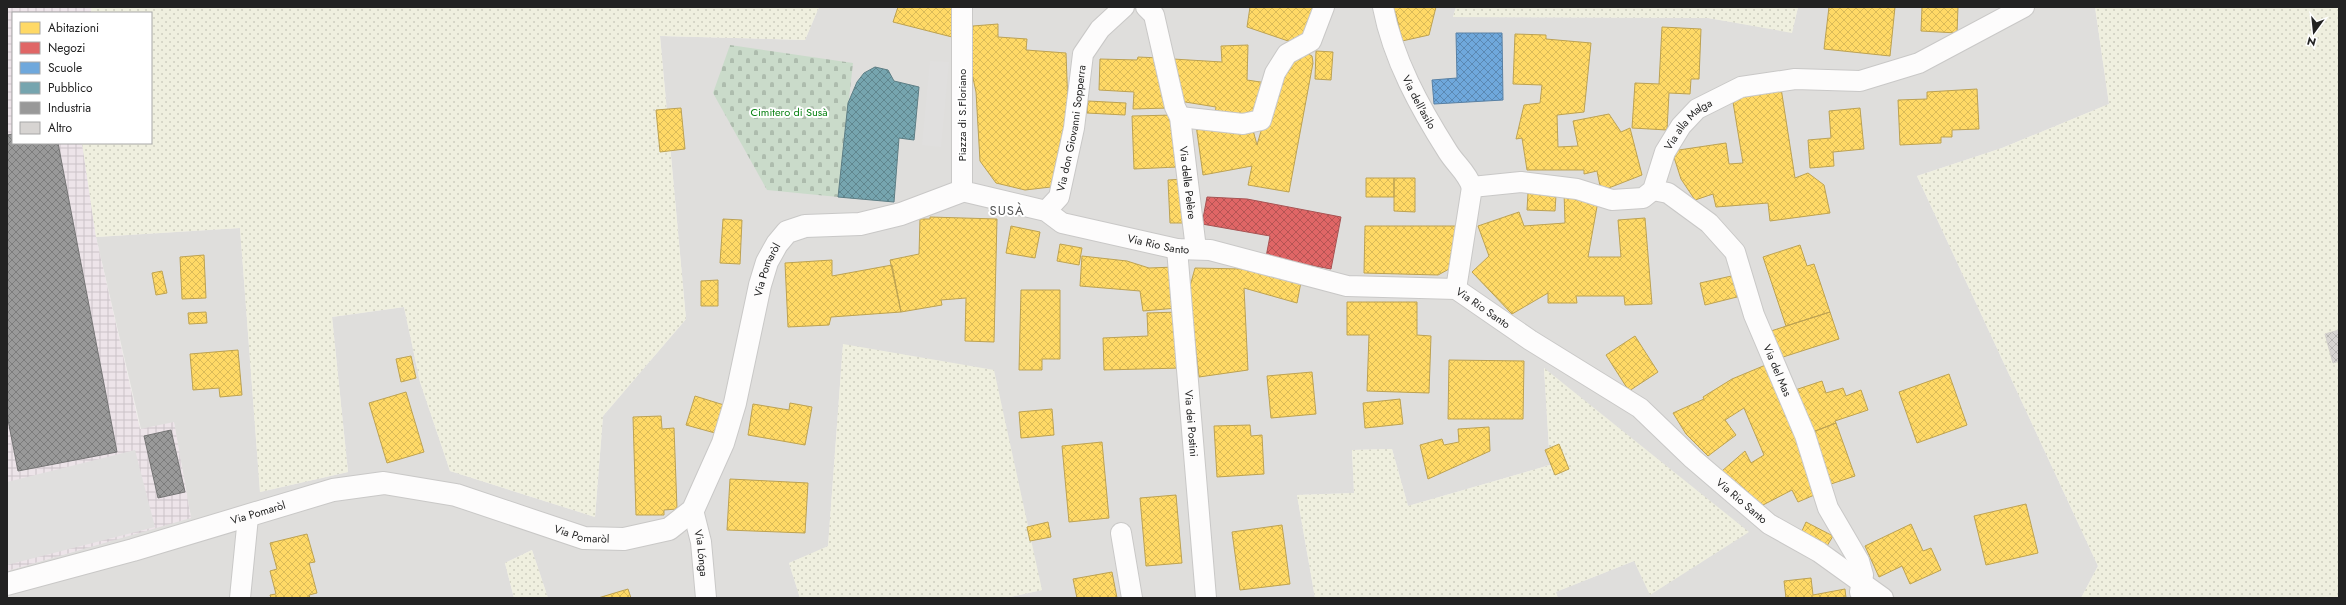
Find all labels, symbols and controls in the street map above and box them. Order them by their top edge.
legend [12,12,152,144]
north arrow [2294,12,2334,52]
text: Abitazioni [48,19,99,37]
text: N [2305,33,2318,51]
text: Negozi [48,39,85,57]
text: Scuole [48,59,82,77]
street label: Via don Giovanni Sopperra [1052,64,1090,193]
street label: Piazza di S.Floriano [954,69,970,161]
street label: Via dell'asilo [1398,72,1440,132]
text: Pubblico [48,79,93,97]
street label: Via alla Malga [1660,95,1715,153]
text: Industria [48,99,91,117]
park label: Cimitero di Susà [750,104,828,120]
text: Altro [48,119,72,137]
street label: Via delle Pelère [1176,145,1200,220]
district label: SUSÀ [990,201,1024,220]
street label: Via Rio Santo [1126,230,1189,257]
street label: Via Pomaròl [750,240,784,298]
street label: Via Rio Santo [1453,283,1514,332]
street label: Via del Mas [1759,342,1796,399]
street label: Via dei Postini [1181,389,1202,458]
street label: Via Rio Santo [1713,474,1771,527]
street label: Via Pomaròl [229,497,287,528]
street label: Via Pomaròl [552,521,610,547]
street label: Via Lónga [690,528,712,577]

